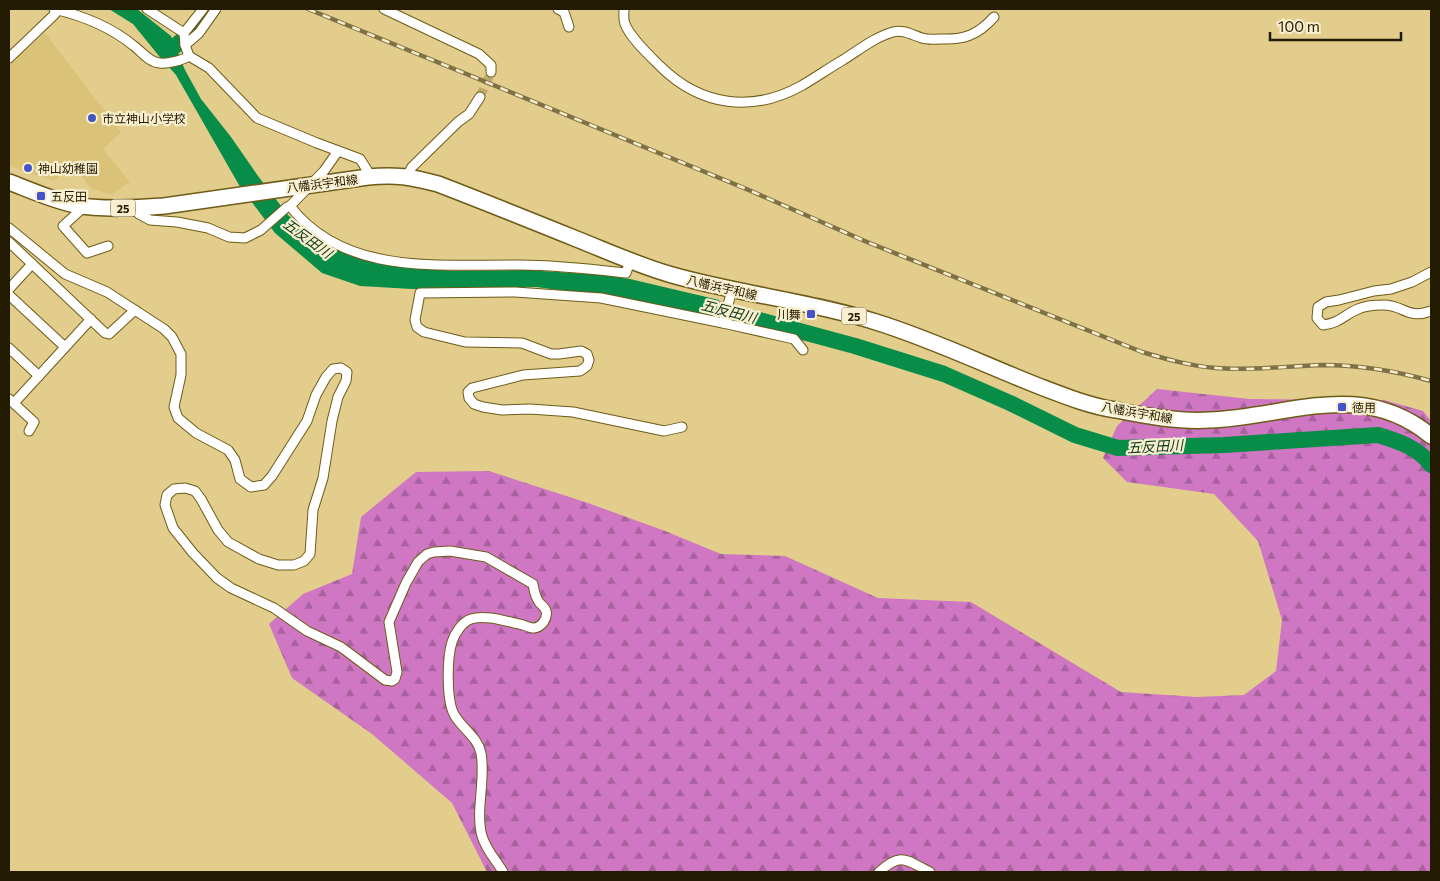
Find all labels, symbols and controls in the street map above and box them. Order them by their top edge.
scale bar [1270,10,1401,42]
text: 100 m [1278,17,1320,35]
place label: 市立神山小学校 [102,111,186,125]
marker: 市立神山小学校 [86,112,98,124]
place label: 神山幼稚園 [38,161,98,175]
marker: 神山幼稚園 [22,162,34,174]
street label: 八幡浜宇和線 [285,172,359,194]
place label: 五反田 [51,189,87,203]
marker: 五反田 [35,190,47,202]
road number: 25 [110,200,136,217]
water label: 五反田川 [280,215,337,263]
street label: 八幡浜宇和線 [685,272,759,302]
water label: 五反田川 [700,296,760,327]
place label: 川舞 [777,307,801,321]
marker: 川舞 [805,308,817,320]
road number: 25 [842,308,866,324]
street label: 八幡浜宇和線 [1100,399,1174,425]
place label: 徳用 [1352,400,1376,414]
marker: 徳用 [1336,401,1348,413]
water label: 五反田川 [1127,436,1185,456]

